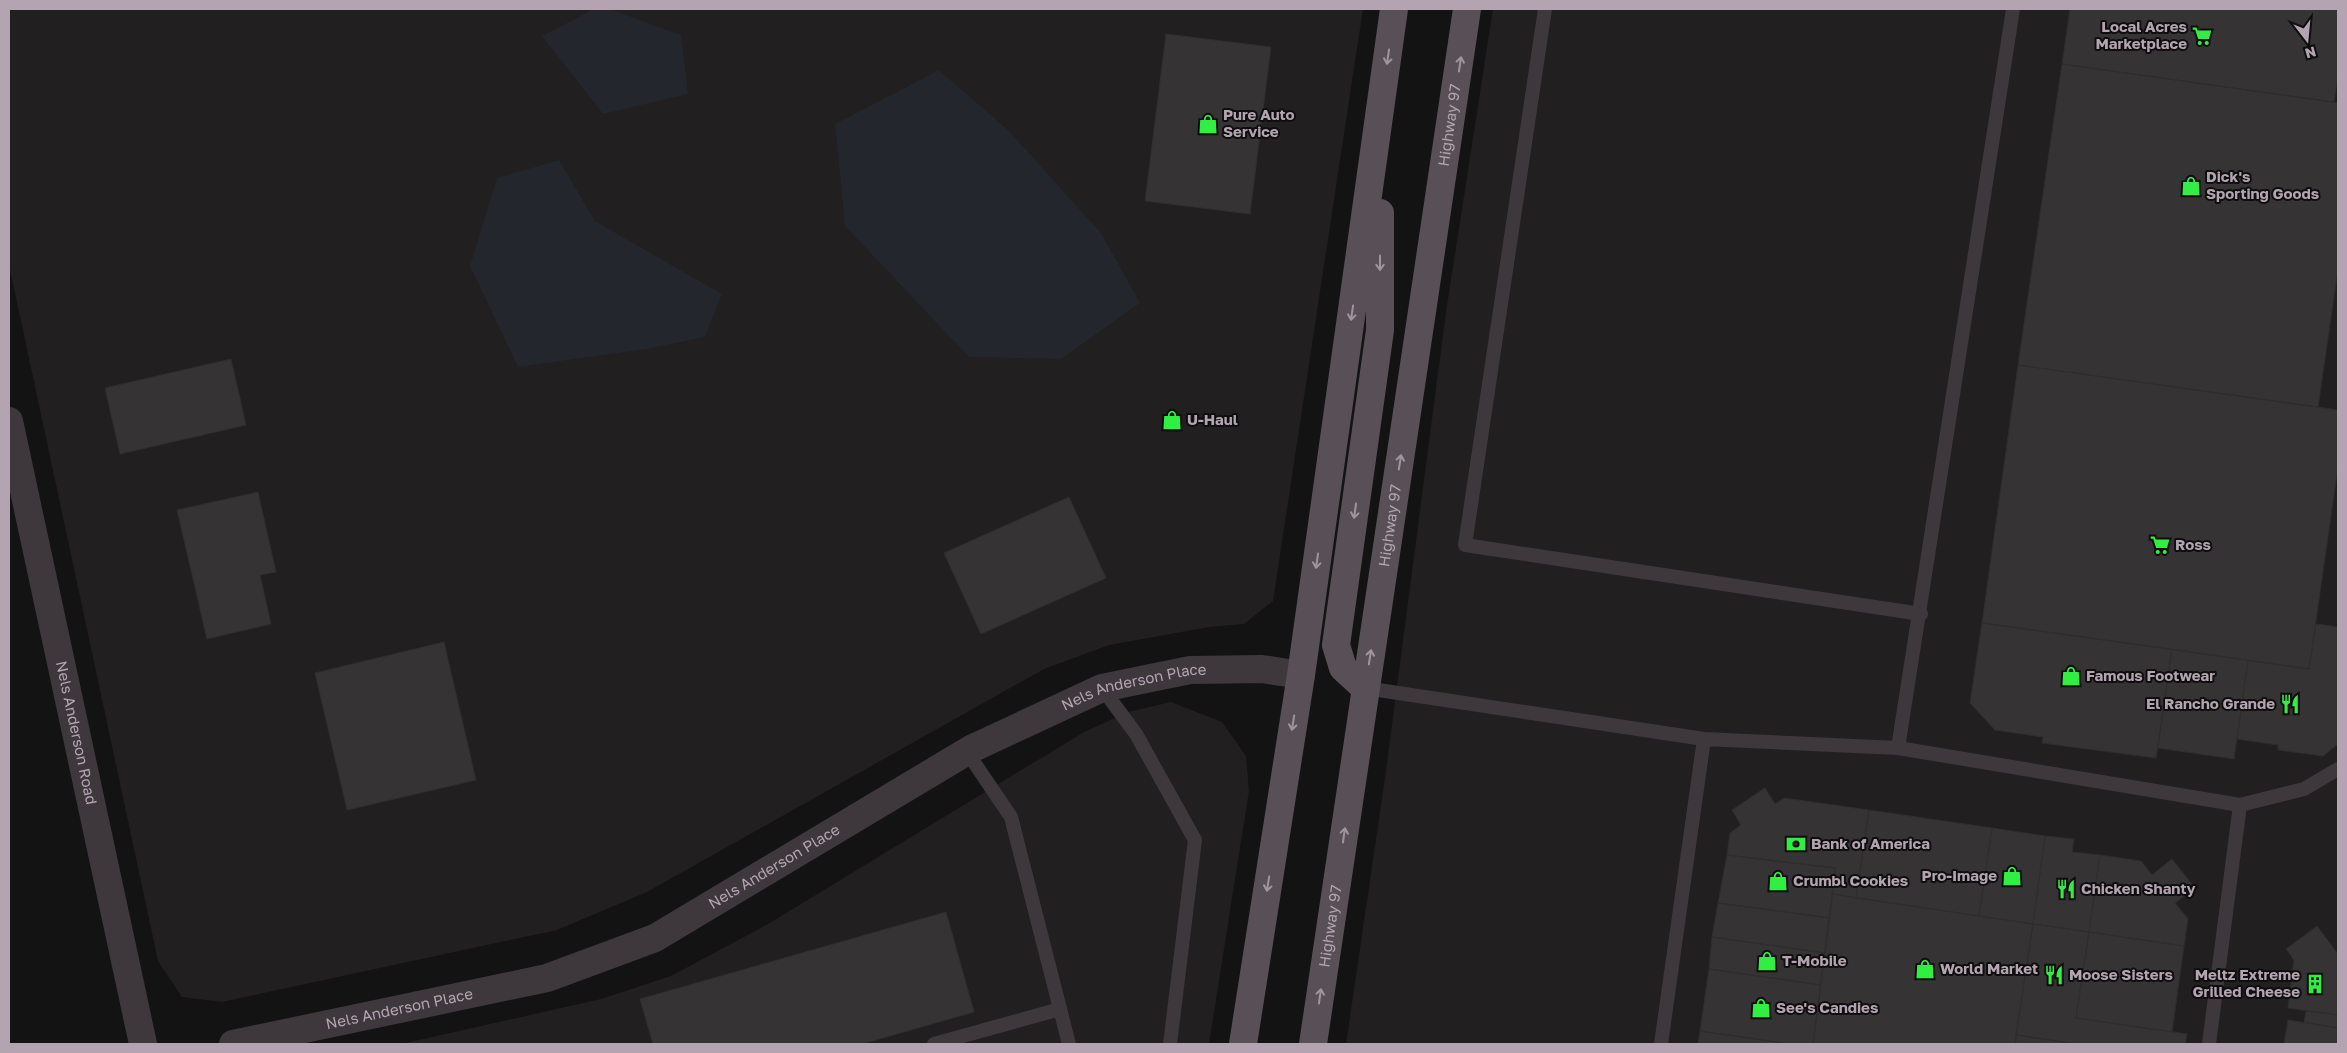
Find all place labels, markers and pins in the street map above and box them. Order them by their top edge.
place label: Local Acres Marketplace [2095,17,2187,52]
supermarket icon: Local Acres Marketplace [2191,25,2213,47]
place label: Pure Auto Service [1223,105,1295,140]
shop icon: Pure Auto Service [1197,113,1219,135]
place label: Dick's Sporting Goods [2206,167,2319,202]
shop icon: Dick's Sporting Goods [2180,175,2202,197]
shop icon: U-Haul [1161,409,1183,431]
place label: U-Haul [1187,410,1238,428]
supermarket icon: Ross [2149,534,2171,556]
place label: Ross [2175,535,2211,553]
shop icon: Famous Footwear [2060,665,2082,687]
place label: Famous Footwear [2086,666,2215,684]
restaurant icon: El Rancho Grande [2279,693,2301,715]
place label: El Rancho Grande [2146,694,2275,712]
bank icon: Bank of America [1785,833,1807,855]
place label: Bank of America [1811,834,1930,852]
shop icon: Pro-Image [2001,865,2023,887]
place label: Pro-Image [1922,866,1997,884]
shop icon: Crumbl Cookies [1767,870,1789,892]
place label: Crumbl Cookies [1793,871,1908,889]
restaurant icon: Chicken Shanty [2055,878,2077,900]
place label: Chicken Shanty [2081,879,2196,897]
shop icon: T-Mobile [1756,950,1778,972]
place label: T-Mobile [1782,951,1847,969]
shop icon: World Market [1914,958,1936,980]
place label: World Market [1940,959,2038,977]
restaurant icon: Moose Sisters [2043,964,2065,986]
place label: Moose Sisters [2069,965,2173,983]
place label: Meltz Extreme Grilled Cheese [2193,965,2300,1000]
building icon: Meltz Extreme Grilled Cheese [2304,973,2326,995]
shop icon: See's Candies [1750,997,1772,1019]
place label: See's Candies [1776,998,1878,1016]

